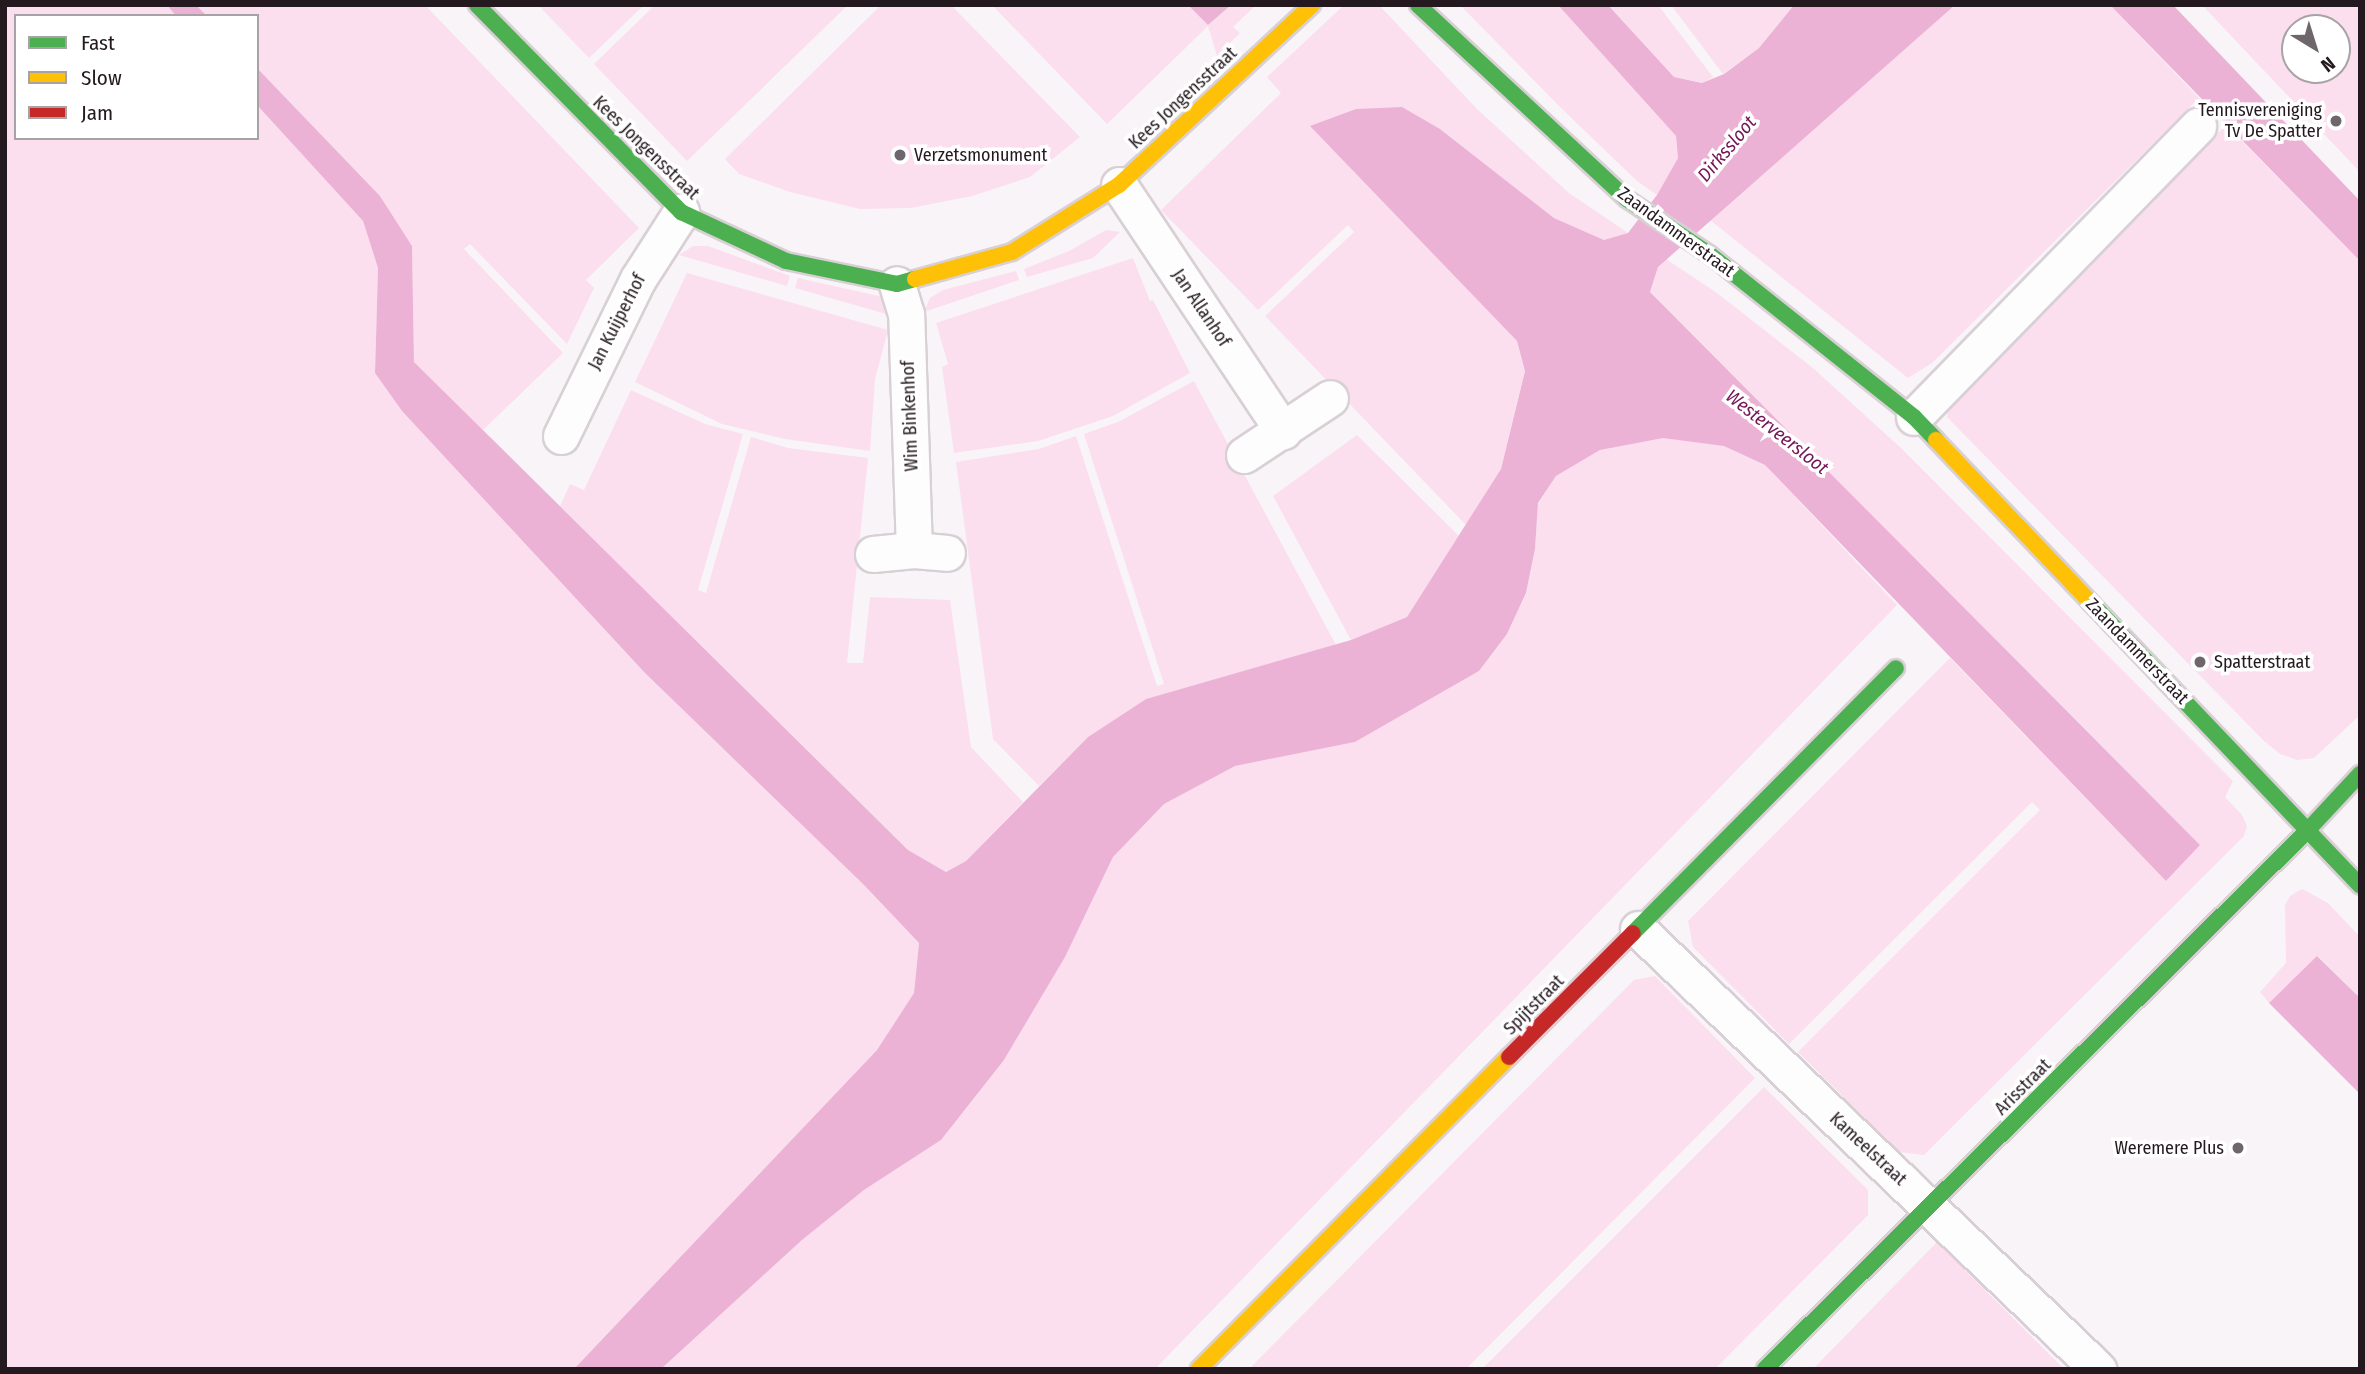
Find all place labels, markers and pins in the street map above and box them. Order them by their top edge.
place label: Tennisvereniging Tv De Spatter [2198,100,2322,142]
marker: Tennisvereniging Tv De Spatter [2328,113,2344,129]
place label: Verzetsmonument [914,144,1047,166]
marker: Verzetsmonument [892,147,908,163]
place label: Spatterstraat [2214,651,2310,673]
marker: Spatterstraat [2192,654,2208,670]
place label: Weremere Plus [2114,1137,2224,1159]
marker: Weremere Plus [2230,1140,2246,1156]

